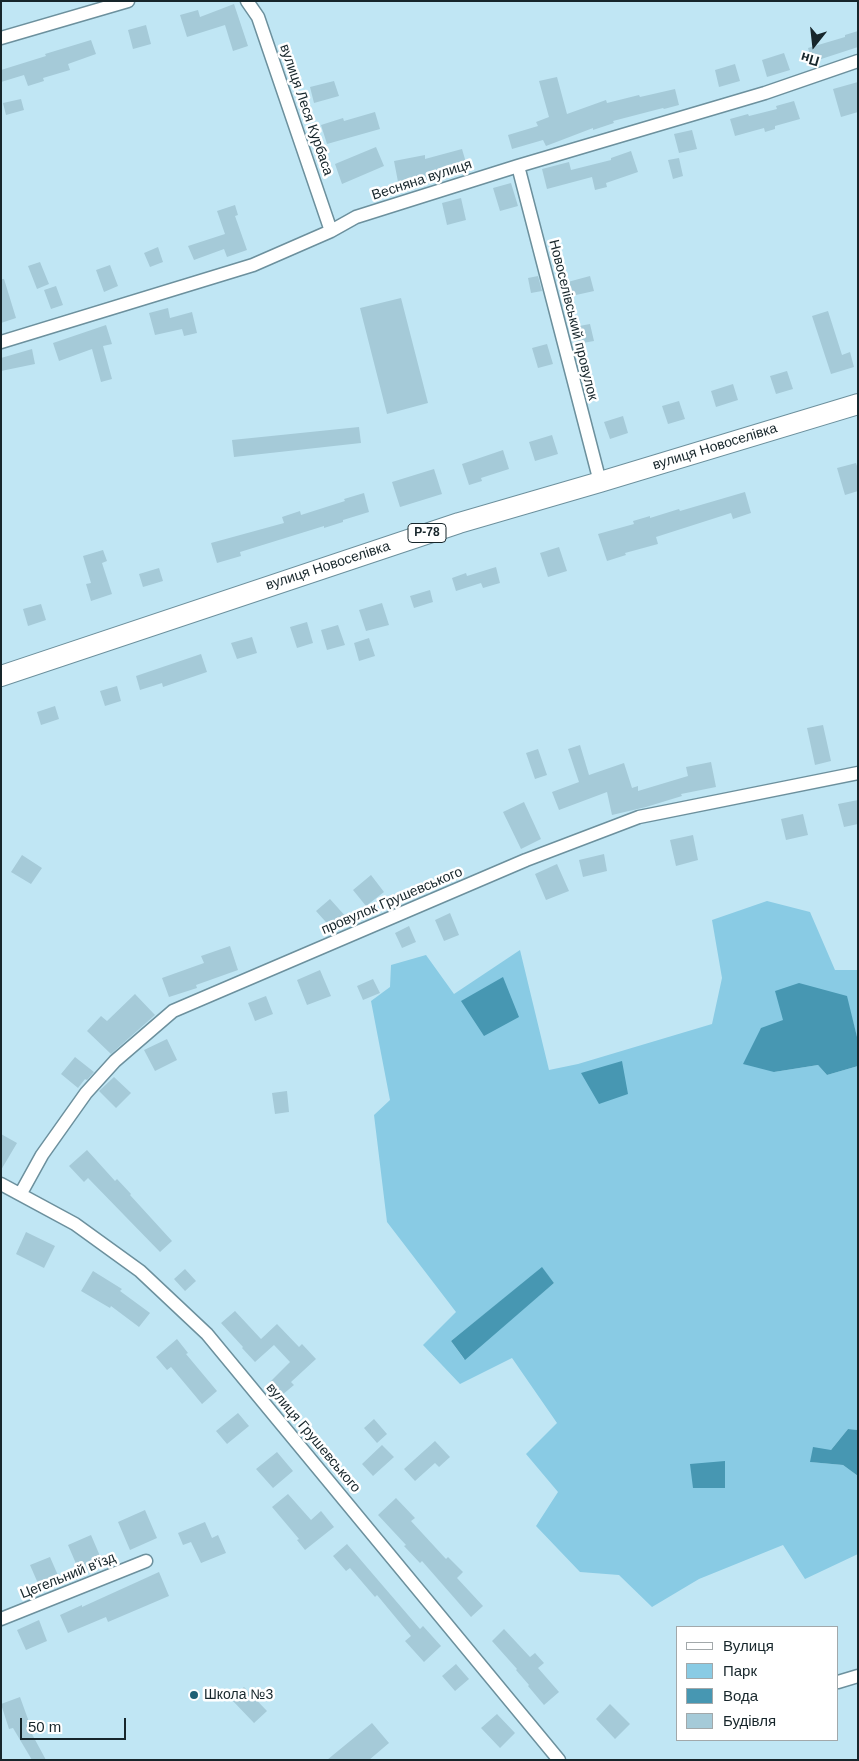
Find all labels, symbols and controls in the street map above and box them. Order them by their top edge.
north arrow [789,20,839,70]
street label: вулиця Леся Курбаса [276,42,336,178]
text: Пн [799,49,821,70]
street label: Весняна вулиця [370,156,474,204]
street label: Новоселівський провулок [545,238,601,402]
street label: вулиця Новоселівка [651,420,779,474]
road number: Р-78 [408,524,446,542]
street label: вулиця Новоселівка [264,538,392,594]
street label: провулок Грушевського [319,864,465,938]
street label: вулиця Грушевського [262,1380,364,1496]
street label: Цегельний в'їзд [18,1549,118,1603]
legend [676,1626,839,1741]
text: Вулиця [723,1637,774,1654]
text: Парк [723,1662,757,1679]
place label: Школа №3 [204,1687,273,1703]
text: Вода [723,1687,758,1704]
marker: Школа №3 [188,1689,200,1701]
scale bar [22,1708,129,1740]
text: Будівля [723,1712,776,1729]
text: 50 m [28,1718,61,1735]

